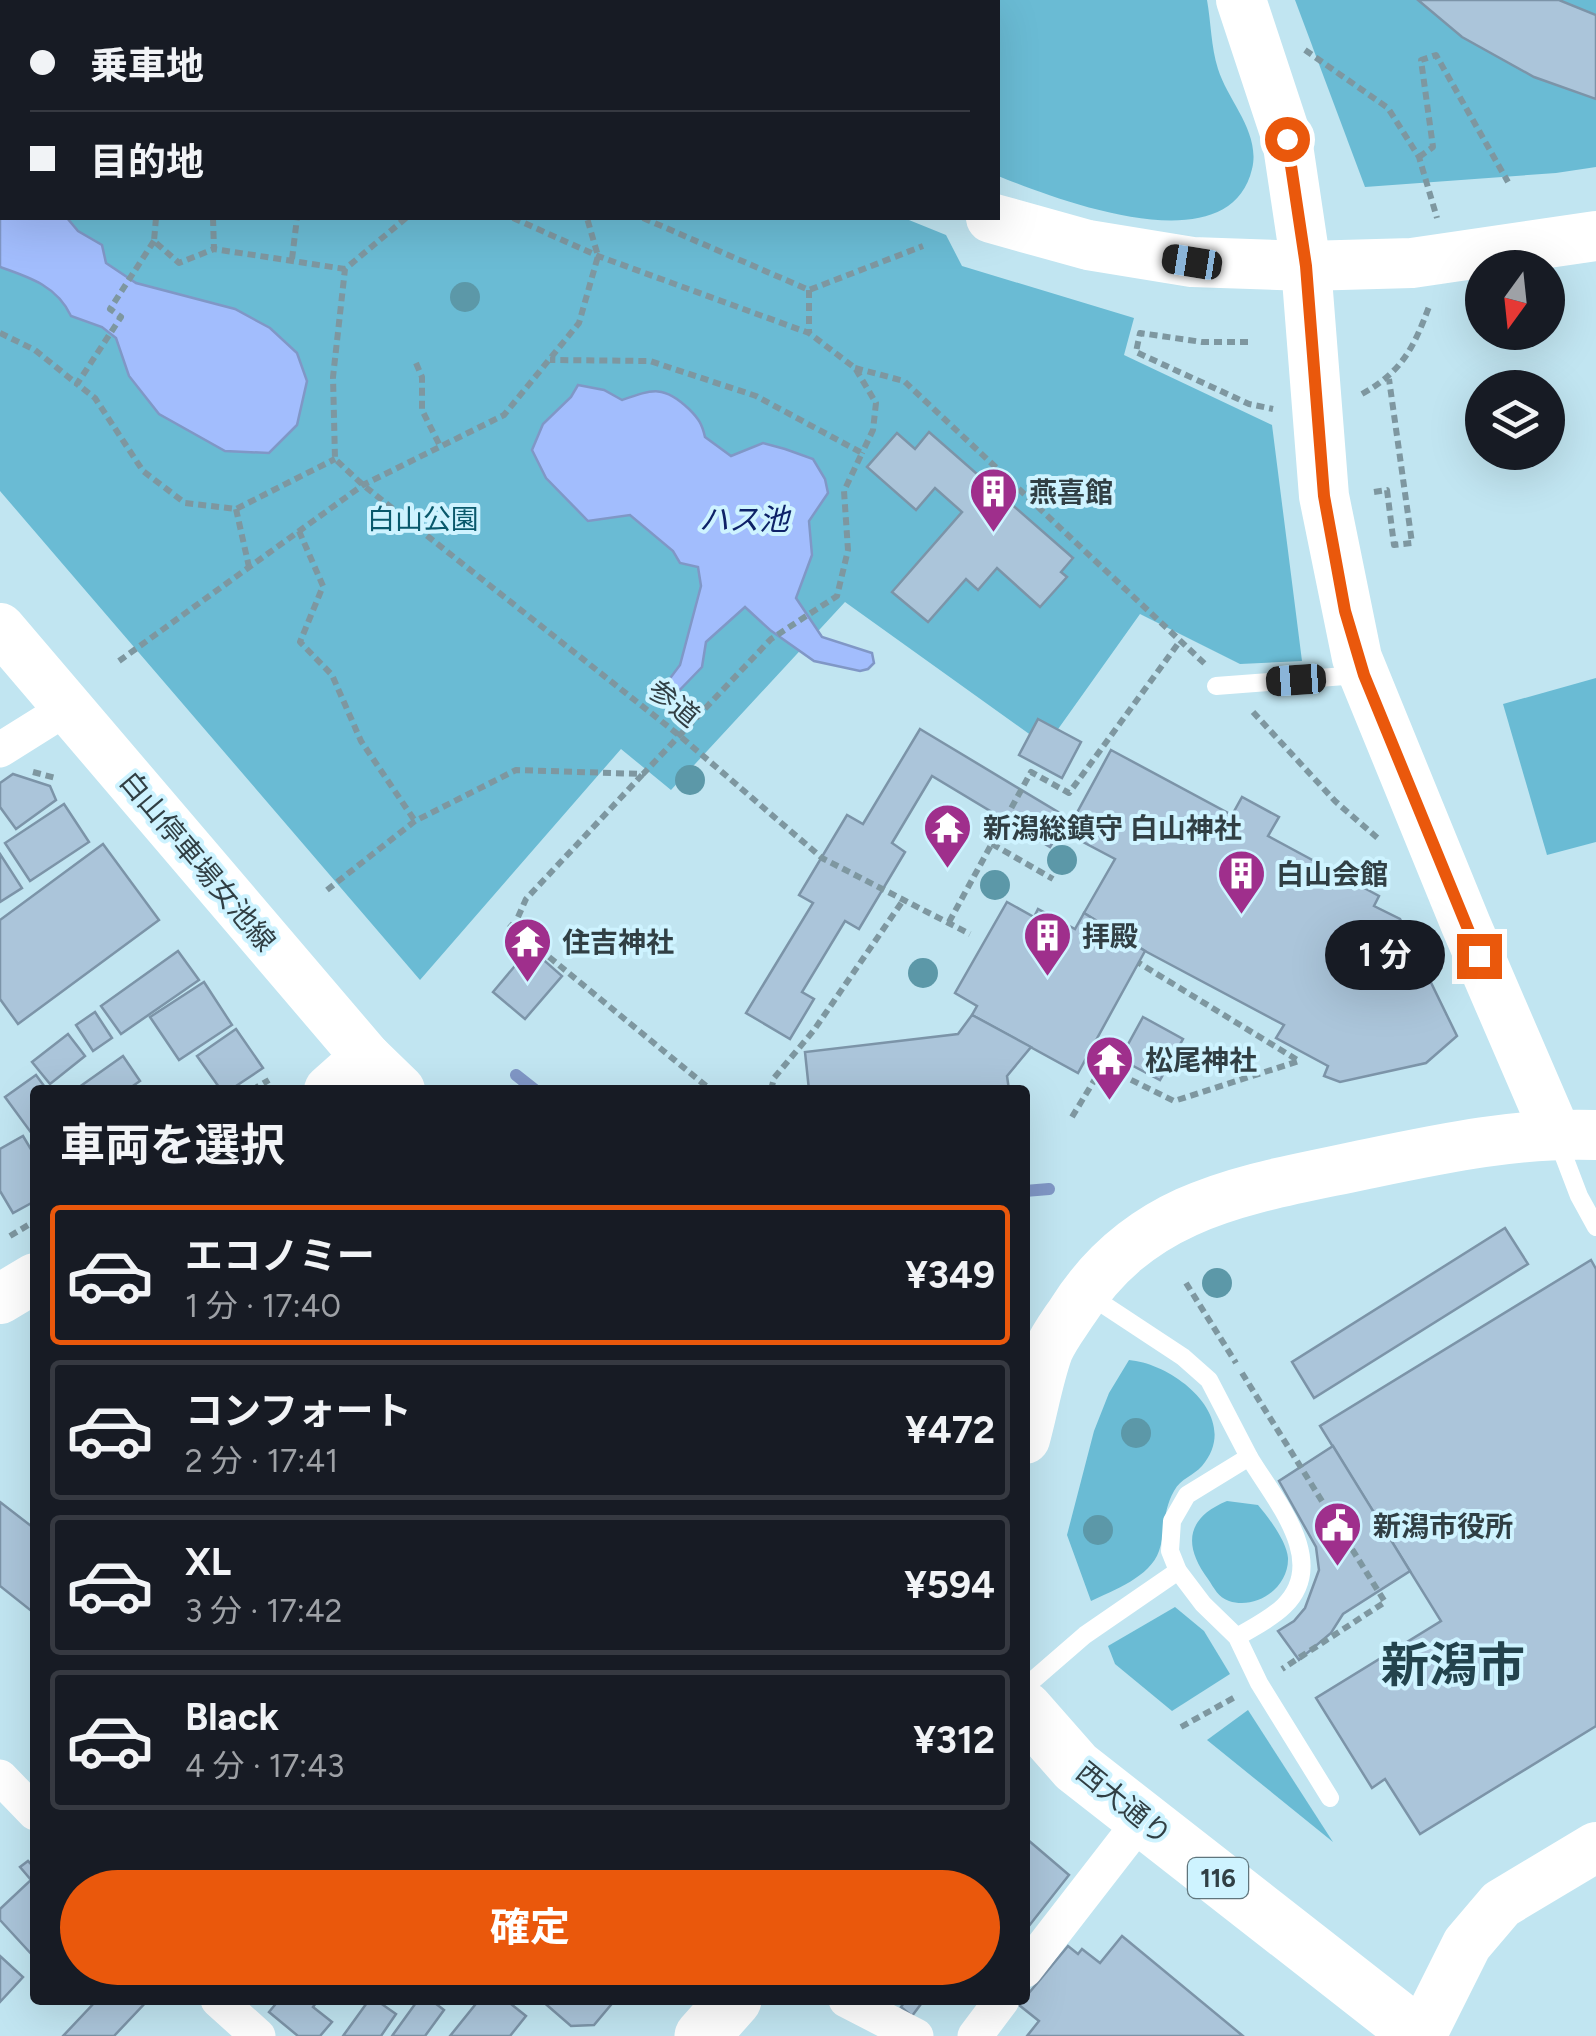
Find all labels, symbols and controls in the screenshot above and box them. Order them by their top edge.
text: 乗車地 [90,43,204,89]
route start [1265,117,1310,162]
text: 目的地 [90,139,204,185]
car [1160,242,1224,282]
north arrow [1465,250,1565,350]
map controls [1465,250,1565,470]
button: layers [1465,370,1565,470]
building icon: 燕喜館 [968,466,1020,534]
place label: 燕喜館 [1029,475,1113,509]
water label: ハス池 [699,501,792,538]
park label: 白山公園 [367,502,479,536]
car [1265,663,1327,697]
street label: 参道 [642,672,706,734]
street label: 白山停車場女池線 [113,764,283,958]
temple icon: 新潟総鎮守 白山神社 [922,802,974,870]
place label: 新潟総鎮守 白山神社 [983,811,1242,845]
building icon: 白山会館 [1215,848,1267,916]
place label: 白山会館 [1276,857,1388,891]
building icon: 拝殿 [1021,910,1073,978]
temple icon: 住吉神社 [501,916,553,984]
place label: 拝殿 [1082,919,1138,953]
callout: 1 分 [1324,921,1444,991]
place label: 住吉神社 [562,925,674,959]
route end [1457,934,1502,979]
text: 1 分 [1358,936,1412,974]
temple icon: 松尾神社 [1084,1034,1136,1102]
place label: 松尾神社 [1145,1043,1257,1077]
text: 車両を選択 [60,1118,285,1172]
icon: car [65,1230,155,1320]
text: エコノミー [185,1233,375,1279]
text: ¥349 [905,1252,995,1298]
text: 1 分 · 17:40 [185,1287,341,1325]
icon: car [65,1385,155,1475]
text: コンフォート [185,1388,412,1434]
text: ¥472 [905,1407,995,1453]
text: 2 分 · 17:41 [185,1442,338,1480]
public building icon: 新潟市役所 [1312,1500,1364,1568]
place label: 新潟市役所 [1373,1509,1513,1543]
text: XL [185,1539,231,1585]
icon: car [65,1540,155,1630]
text: ¥594 [904,1562,995,1608]
text: 3 分 · 17:42 [185,1592,343,1630]
district label: 新潟市 [1381,1636,1525,1694]
text: Black [185,1694,279,1740]
icon: car [65,1695,155,1785]
text: ¥312 [913,1717,995,1763]
text: 4 分 · 17:43 [185,1747,345,1785]
street label: 西大通り [1070,1755,1178,1851]
road number: 116 [1188,1858,1248,1898]
button: 確定 [60,1870,1000,1985]

